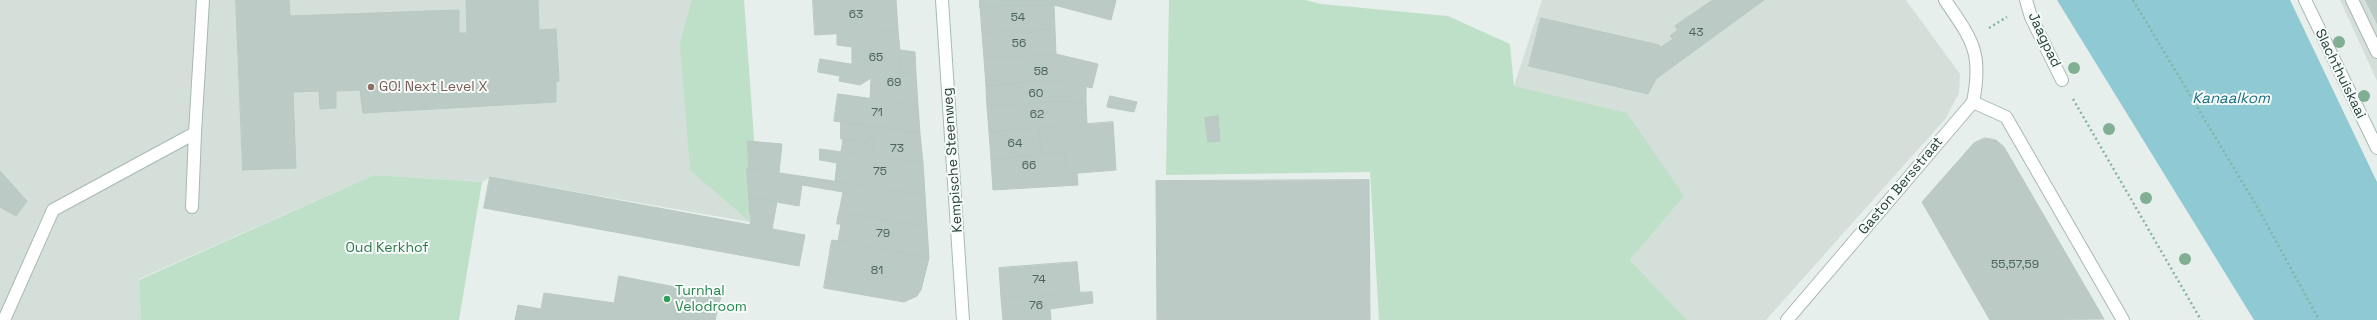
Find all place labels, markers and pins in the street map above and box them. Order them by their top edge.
place label: GO! Next Level X [379,79,487,95]
marker: GO! Next Level X [366,82,376,92]
place label: Turnhal Velodroom [675,283,747,316]
marker: Turnhal Velodroom [662,294,672,304]

